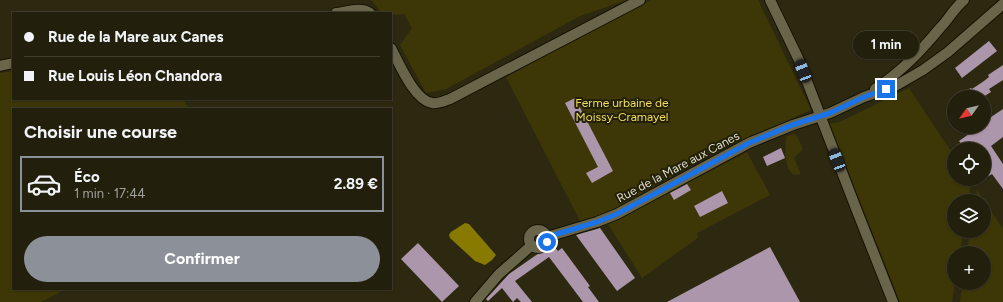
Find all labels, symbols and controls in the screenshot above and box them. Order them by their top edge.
text: Rue de la Mare aux Canes [48,28,223,46]
callout: 1 min [853,31,919,59]
text: 1 min [871,37,901,52]
car [793,58,813,84]
text: Rue Louis Léon Chandora [48,67,222,85]
route end [877,80,895,98]
north arrow [947,90,991,134]
map controls [947,90,991,290]
park label: Ferme urbaine de Moissy-Cramayel [575,96,669,124]
text: Choisir une course [24,121,177,143]
street label: Rue de la Mare aux Canes [614,128,742,205]
button: locate [947,142,991,186]
car [827,147,847,173]
icon: car [26,166,62,202]
text: Éco [74,168,100,186]
text: 2.89 € [334,175,378,193]
text: 1 min · 17:44 [74,186,145,201]
button: layers [947,194,991,238]
route start [538,233,556,251]
button: Confirmer [24,236,380,282]
button: + [947,246,991,290]

